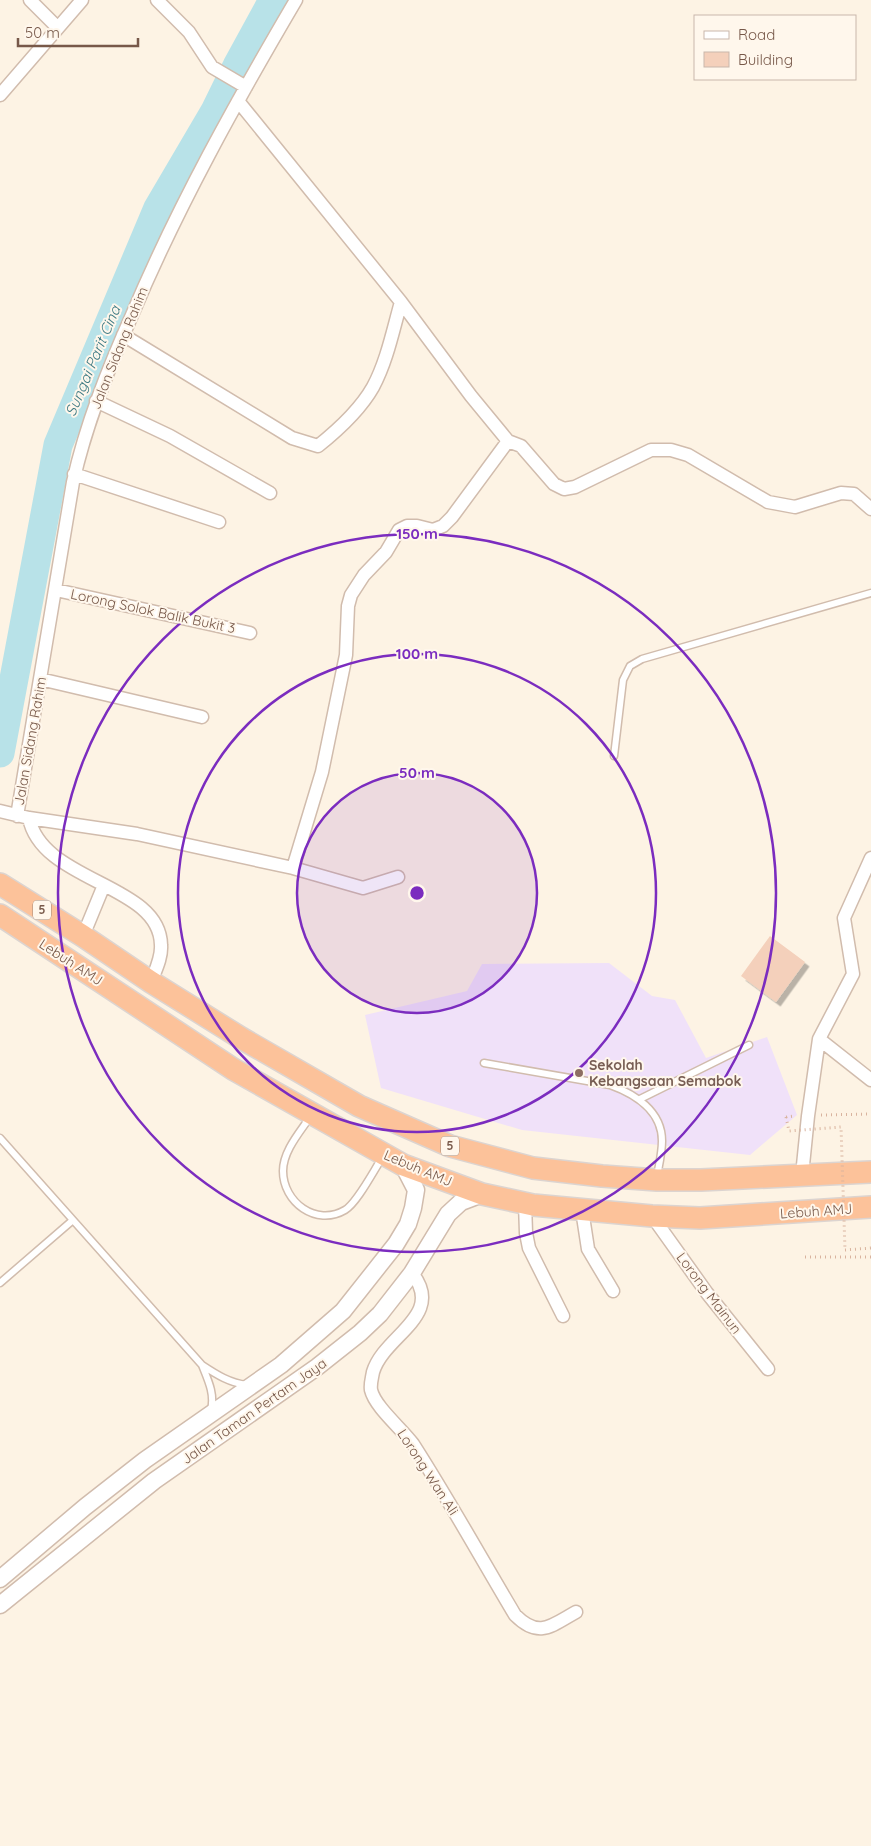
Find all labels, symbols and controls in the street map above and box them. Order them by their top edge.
scale bar [18,15,138,47]
legend [694,15,856,80]
text: 50 m [25,23,60,42]
text: Road [738,25,775,44]
text: Building [738,50,793,69]
street label: Jalan Sidang Rahim [86,284,152,412]
water label: Sungai Parit Cina [61,302,125,419]
text: 150 m [396,524,438,543]
street label: Lorong Solok Balik Bukit 3 [69,585,237,637]
text: 100 m [396,644,438,663]
street label: Jalan Sidang Rahim [10,675,50,807]
text: 50 m [399,763,435,782]
centre of rings [408,884,426,902]
road number: 5 [33,900,51,920]
street label: Lebuh AMJ [36,935,106,989]
place label: Sekolah Kebangsaan Semabok [589,1056,742,1090]
marker: Sekolah Kebangsaan Semabok [573,1067,585,1079]
road number: 5 [441,1136,459,1156]
street label: Lebuh AMJ [381,1146,455,1190]
street label: Lebuh AMJ [779,1200,853,1222]
street label: Lorong Mainun [673,1249,745,1337]
street label: Jalan Taman Pertam Jaya [178,1354,330,1468]
street label: Lorong Wan Ali [393,1426,463,1518]

